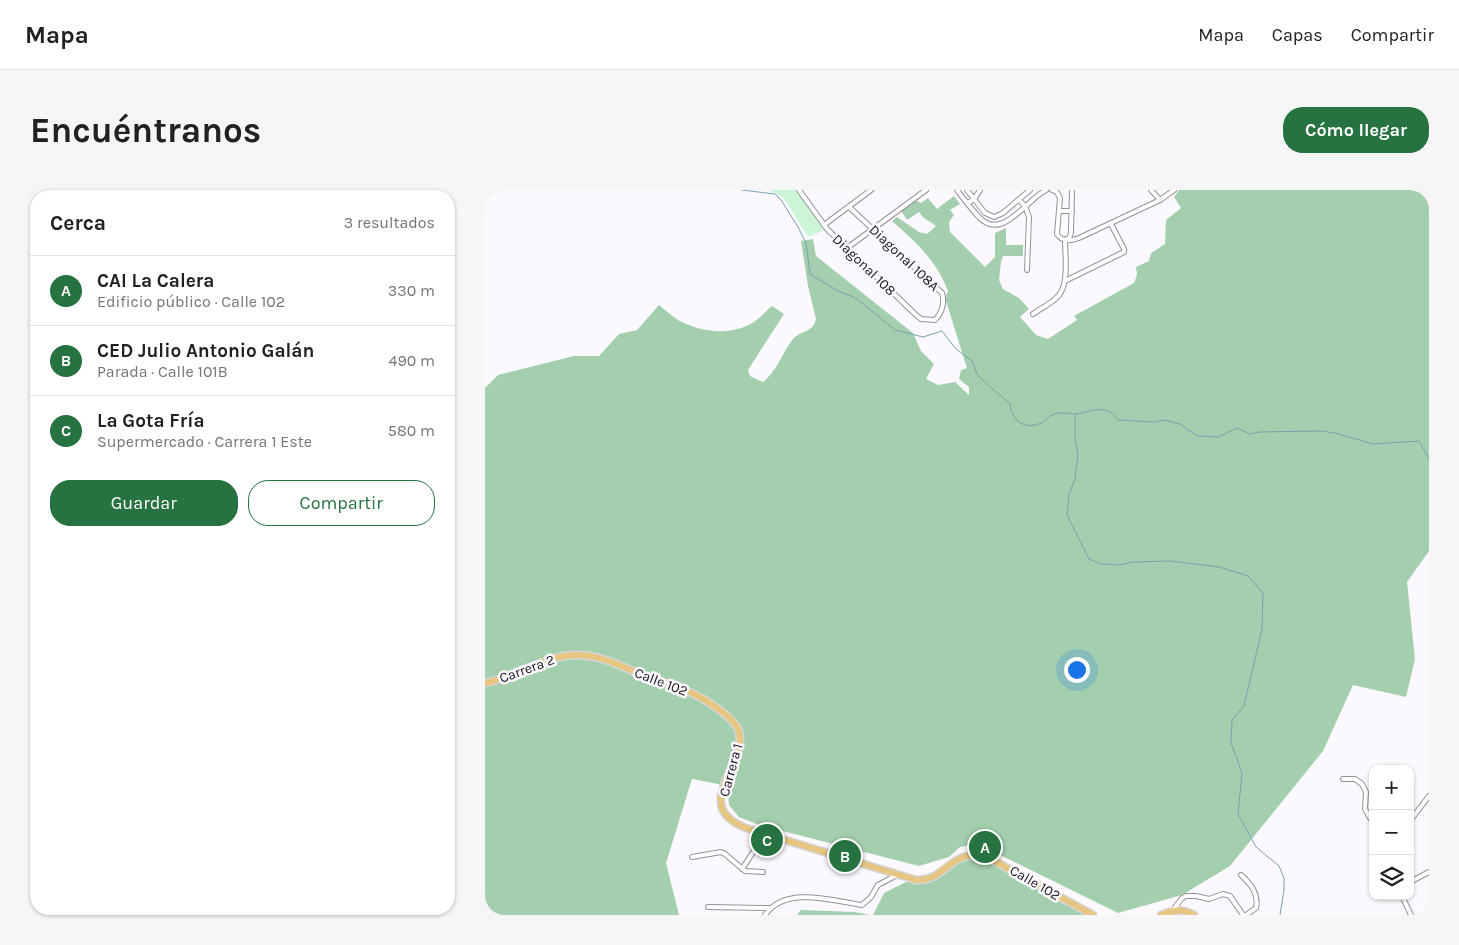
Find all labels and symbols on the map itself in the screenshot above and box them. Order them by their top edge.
street label: Diagonal 108A [865,221,943,295]
street label: Diagonal 108 [829,231,899,299]
street label: Carrera 2 [497,651,557,687]
your location [1064,657,1090,683]
street label: Calle 102 [632,664,690,700]
street label: Carrera 1 [716,742,746,798]
pin: C [751,821,783,859]
pin: A [969,828,1001,866]
pin: B [829,837,861,875]
street label: Calle 102 [1007,862,1063,904]

